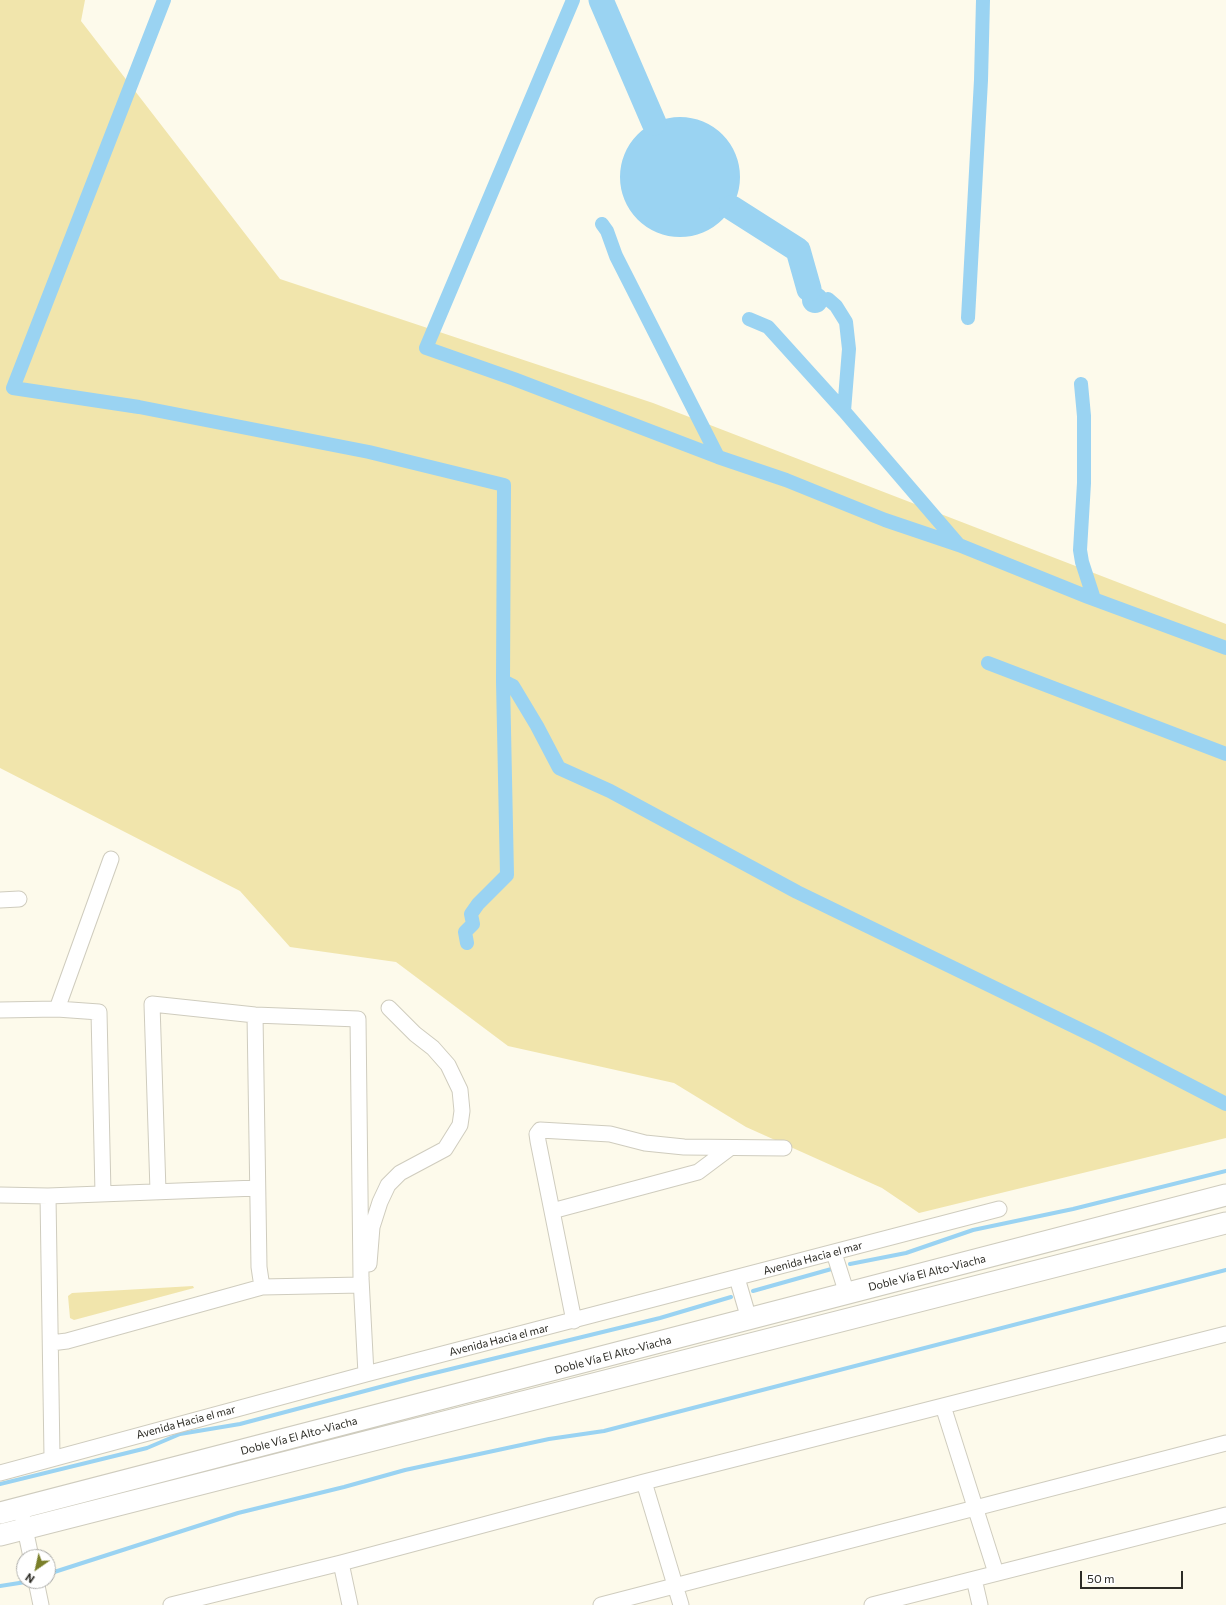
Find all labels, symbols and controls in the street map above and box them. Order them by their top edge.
street label: Avenida Hacia el mar [762,1238,864,1278]
street label: Doble Vía El Alto-Viacha [867,1252,987,1294]
street label: Avenida Hacia el mar [448,1321,550,1359]
street label: Doble Vía El Alto-Viacha [553,1333,673,1377]
street label: Avenida Hacia el mar [135,1402,237,1442]
street label: Doble Vía El Alto-Viacha [239,1414,359,1458]
north arrow [16,1549,56,1589]
scale bar [1082,1563,1185,1589]
text: N [23,1571,37,1586]
text: 50 m [1087,1571,1115,1585]

